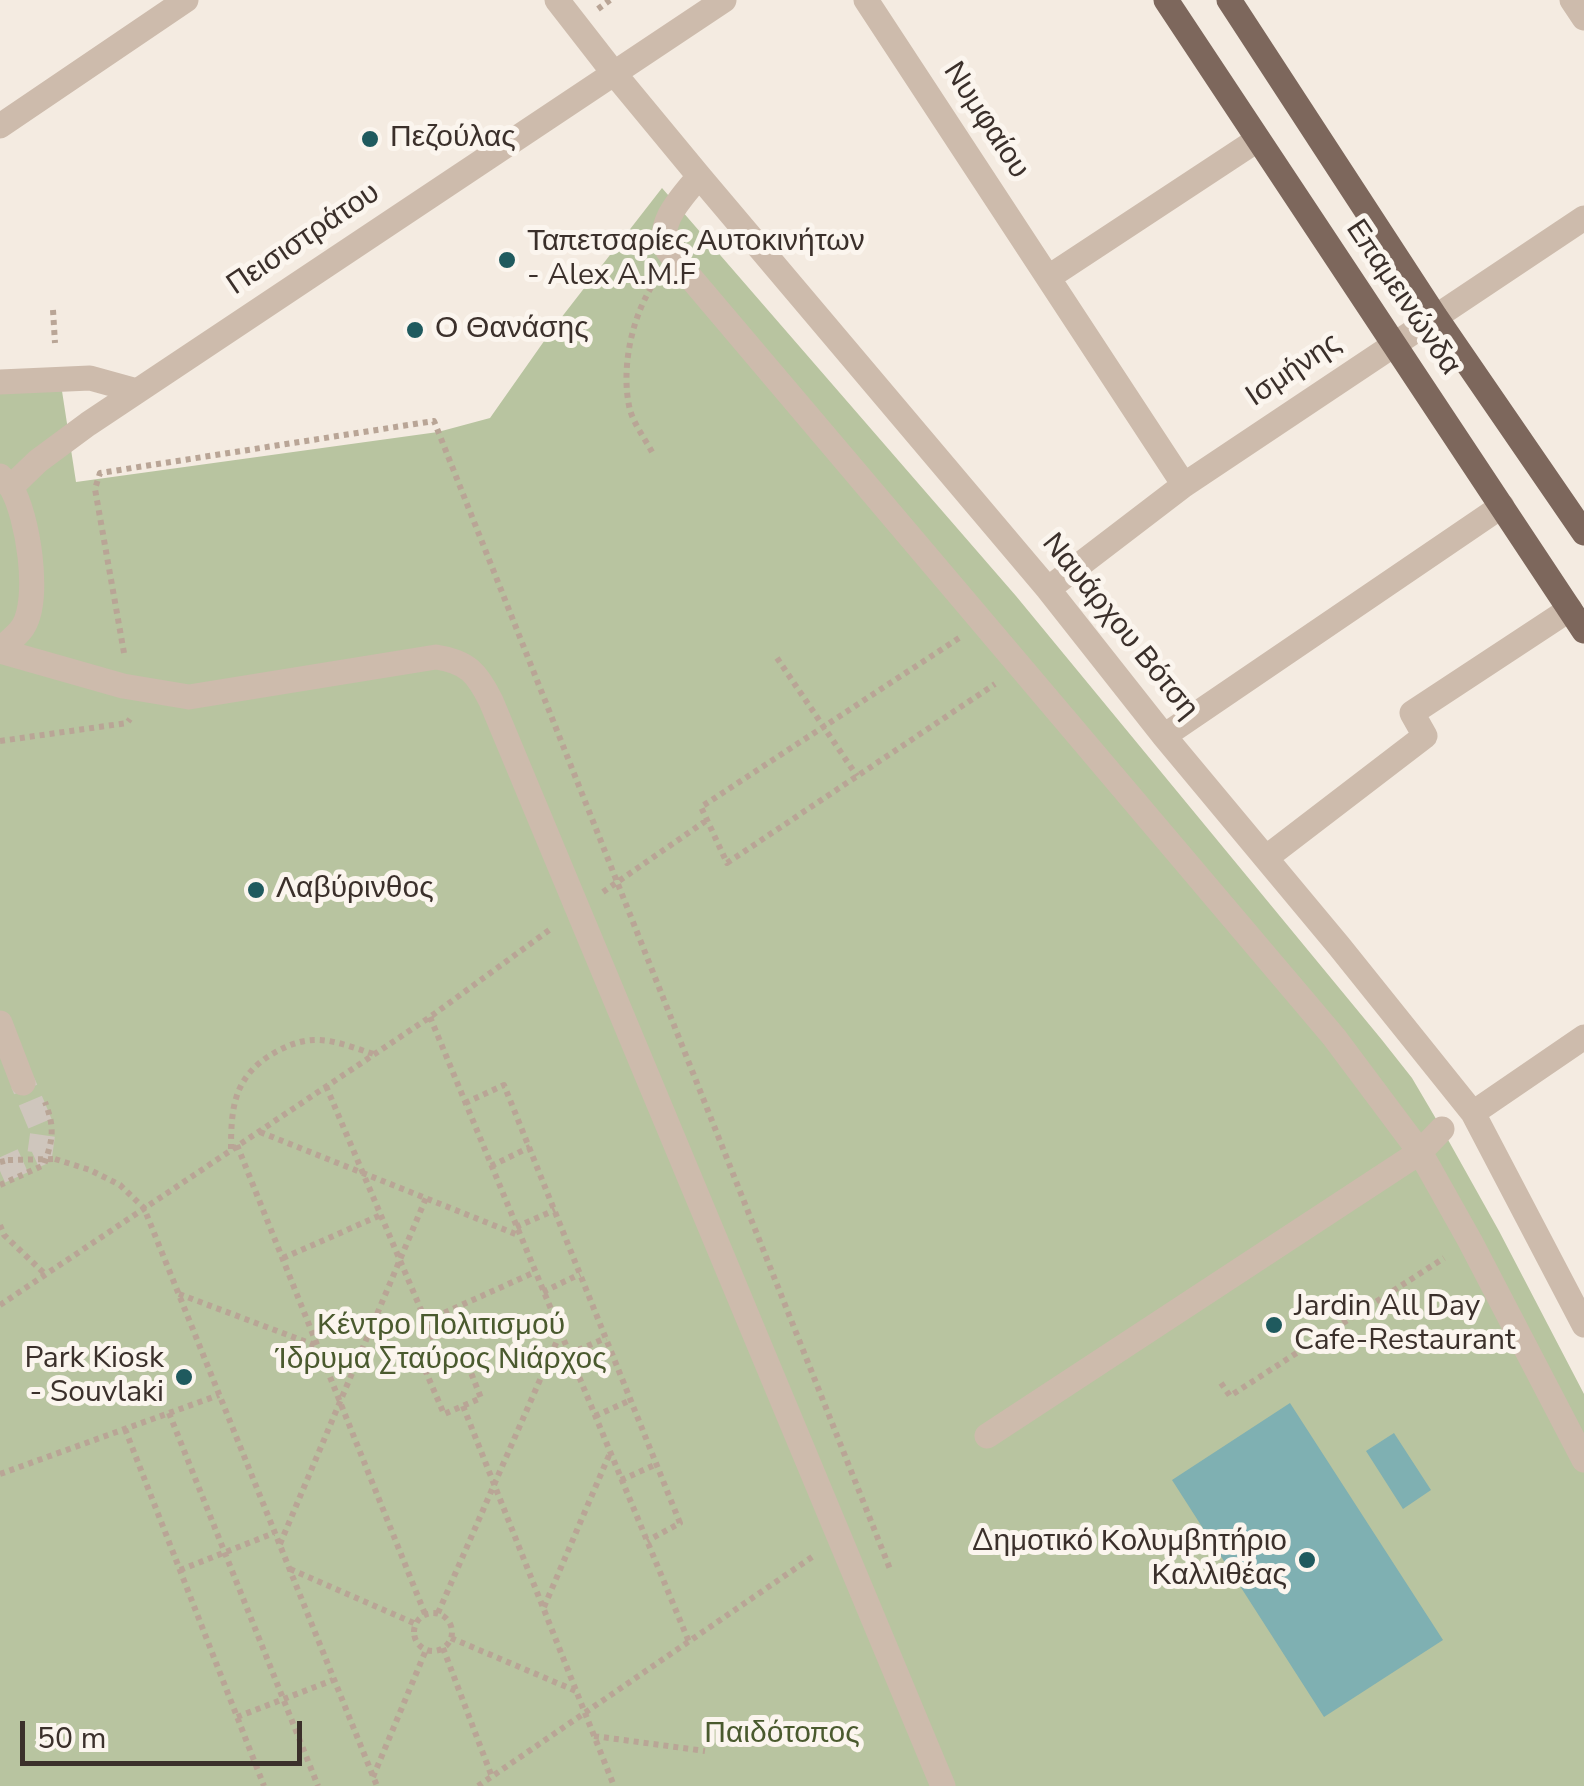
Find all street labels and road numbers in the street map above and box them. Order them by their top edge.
street label: Νυμφαίου [934,56,1036,186]
street label: Πεισιστράτου [221,176,387,304]
street label: Επαμεινώνδα [1337,214,1467,382]
street label: Ισμήνης [1240,326,1348,416]
street label: Ναυάρχου Βότση [1033,527,1205,727]

